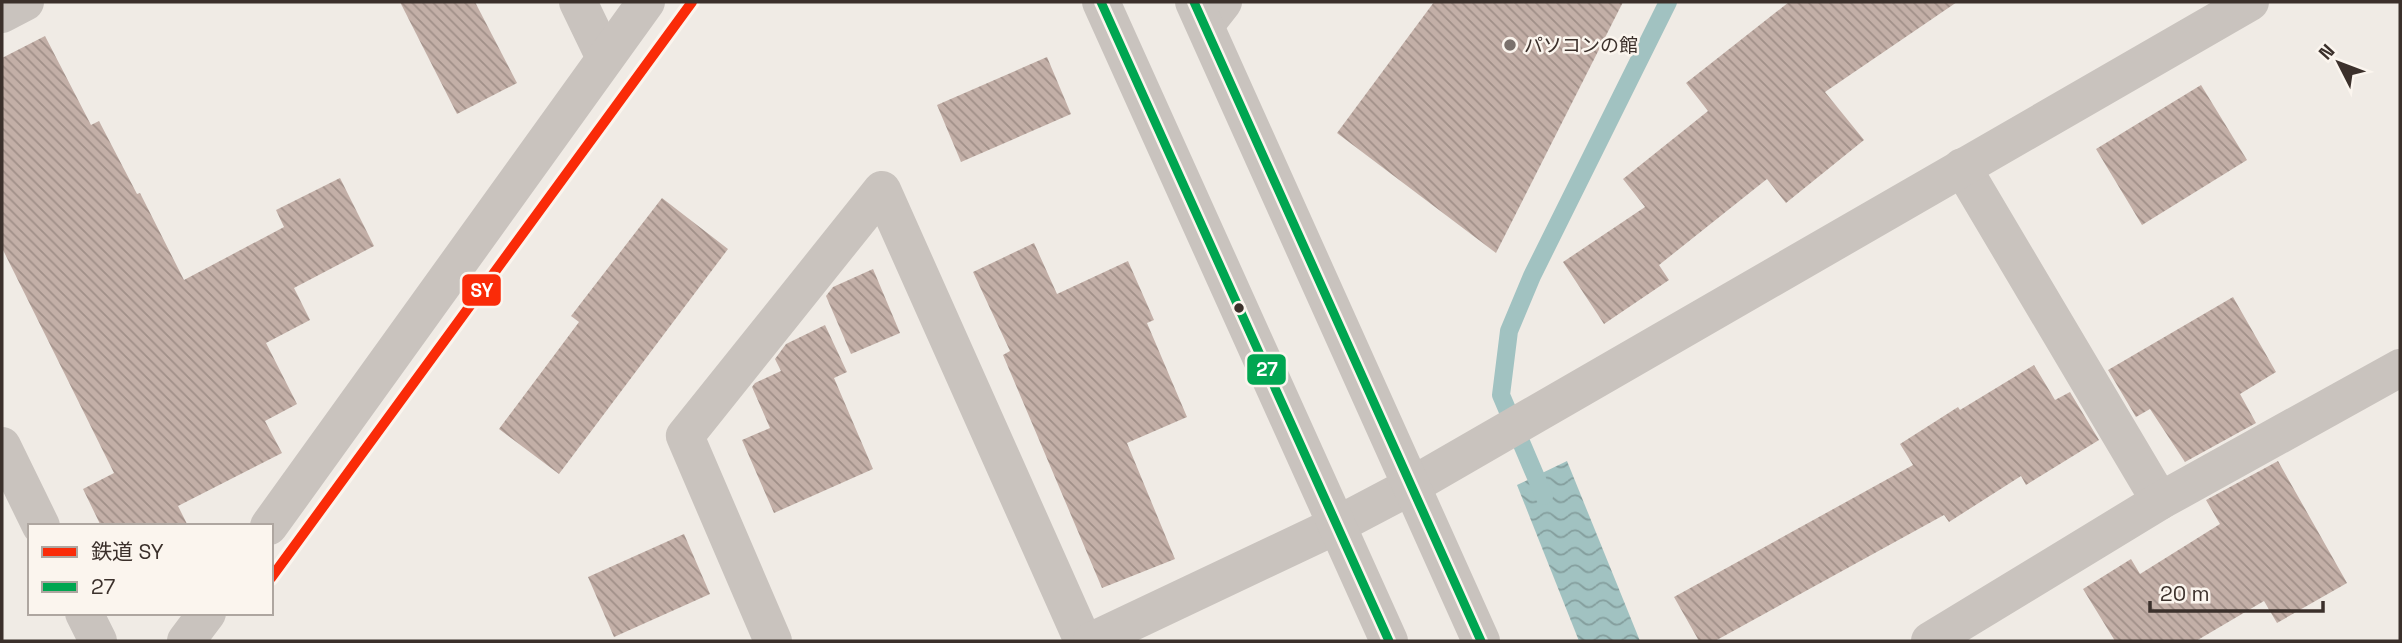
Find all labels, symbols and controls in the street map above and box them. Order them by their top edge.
north arrow [2304,28,2374,98]
place label: パソコンの館 [1524,33,1638,58]
marker: パソコンの館 [1502,37,1518,53]
text: N [2313,39,2340,65]
line badge: SY [461,273,502,307]
text: SY [471,278,494,303]
unlabelled marker [1232,301,1246,315]
line badge: 27 [1246,353,1287,386]
text: 27 [1256,357,1278,382]
legend [28,524,273,615]
text: 鉄道 SY [91,538,164,565]
scale bar [2150,570,2323,614]
text: 27 [91,573,115,600]
text: 20 m [2160,580,2210,607]

